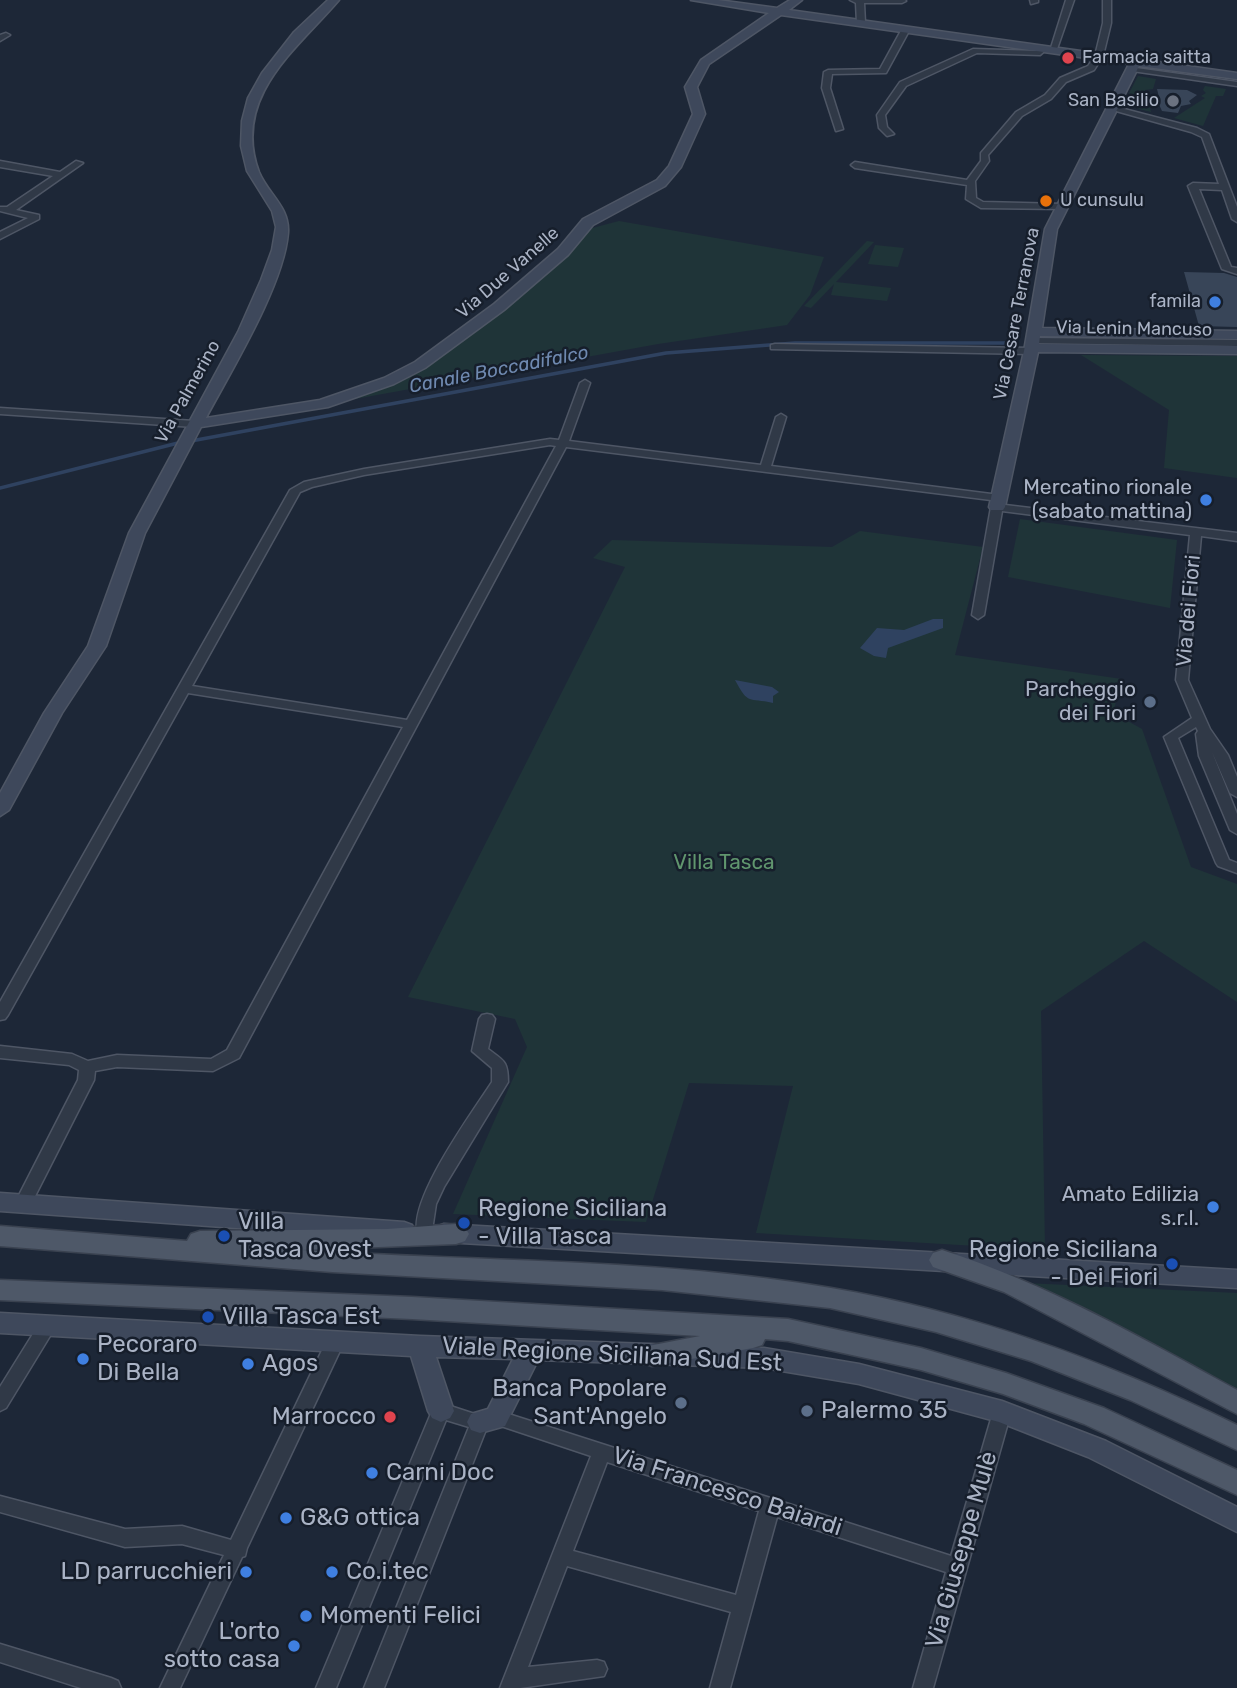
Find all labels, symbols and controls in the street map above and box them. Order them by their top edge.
place label: Farmacia saitta [1082,47,1211,69]
marker: Farmacia saitta [1060,50,1076,66]
place label: San Basilio [1068,90,1159,112]
marker: San Basilio [1165,93,1181,109]
place label: U cunsulu [1060,190,1144,212]
marker: U cunsulu [1038,193,1054,209]
street label: Via Due Vanelle [452,223,564,323]
street label: Via Cesare Terranova [990,226,1044,402]
place label: famila [1150,291,1201,313]
marker: famila [1207,294,1223,310]
street label: Via Lenin Mancuso [1056,317,1212,341]
street label: Via Palmerino [151,337,225,447]
water label: Canale Boccadifalco [407,341,591,399]
place label: Mercatino rionale (sabato mattina) [1023,475,1192,525]
marker: Mercatino rionale (sabato mattina) [1198,492,1214,508]
street label: Via dei Fiori [1172,554,1206,668]
place label: Parcheggio dei Fiori [1025,677,1136,727]
marker: Parcheggio dei Fiori [1142,694,1158,710]
park label: Villa Tasca [673,850,775,876]
place label: Amato Edilizia s.r.l. [1062,1182,1199,1232]
place label: Regione Siciliana - Villa Tasca [478,1195,667,1251]
marker: Amato Edilizia s.r.l. [1205,1199,1221,1215]
place label: Villa Tasca Ovest [238,1208,372,1264]
marker: Regione Siciliana - Villa Tasca [456,1215,472,1231]
marker: Villa Tasca Ovest [216,1228,232,1244]
place label: Regione Siciliana - Dei Fiori [969,1236,1158,1292]
marker: Regione Siciliana - Dei Fiori [1164,1256,1180,1272]
place label: Villa Tasca Est [222,1303,380,1331]
marker: Villa Tasca Est [200,1309,216,1325]
place label: Pecoraro Di Bella [97,1331,198,1387]
street label: Viale Regione Siciliana Sud Est [441,1332,783,1378]
place label: Agos [262,1350,318,1378]
marker: Pecoraro Di Bella [75,1351,91,1367]
marker: Agos [240,1356,256,1372]
place label: Banca Popolare Sant'Angelo [492,1375,667,1431]
marker: Banca Popolare Sant'Angelo [673,1395,689,1411]
place label: Palermo 35 [821,1397,947,1425]
place label: Marrocco [272,1403,376,1431]
marker: Palermo 35 [799,1403,815,1419]
marker: Marrocco [382,1409,398,1425]
street label: Via Francesco Baiardi [608,1441,846,1543]
street label: Via Giuseppe Mulè [920,1448,1004,1652]
place label: Carni Doc [386,1459,494,1487]
marker: Carni Doc [364,1465,380,1481]
place label: G&G ottica [300,1504,420,1532]
marker: G&G ottica [278,1510,294,1526]
place label: LD parrucchieri [61,1558,232,1586]
place label: Co.i.tec [346,1558,429,1586]
marker: LD parrucchieri [238,1564,254,1580]
marker: Co.i.tec [324,1564,340,1580]
place label: Momenti Felici [320,1602,481,1630]
marker: Momenti Felici [298,1608,314,1624]
place label: L'orto sotto casa [164,1618,280,1674]
marker: L'orto sotto casa [286,1638,302,1654]

